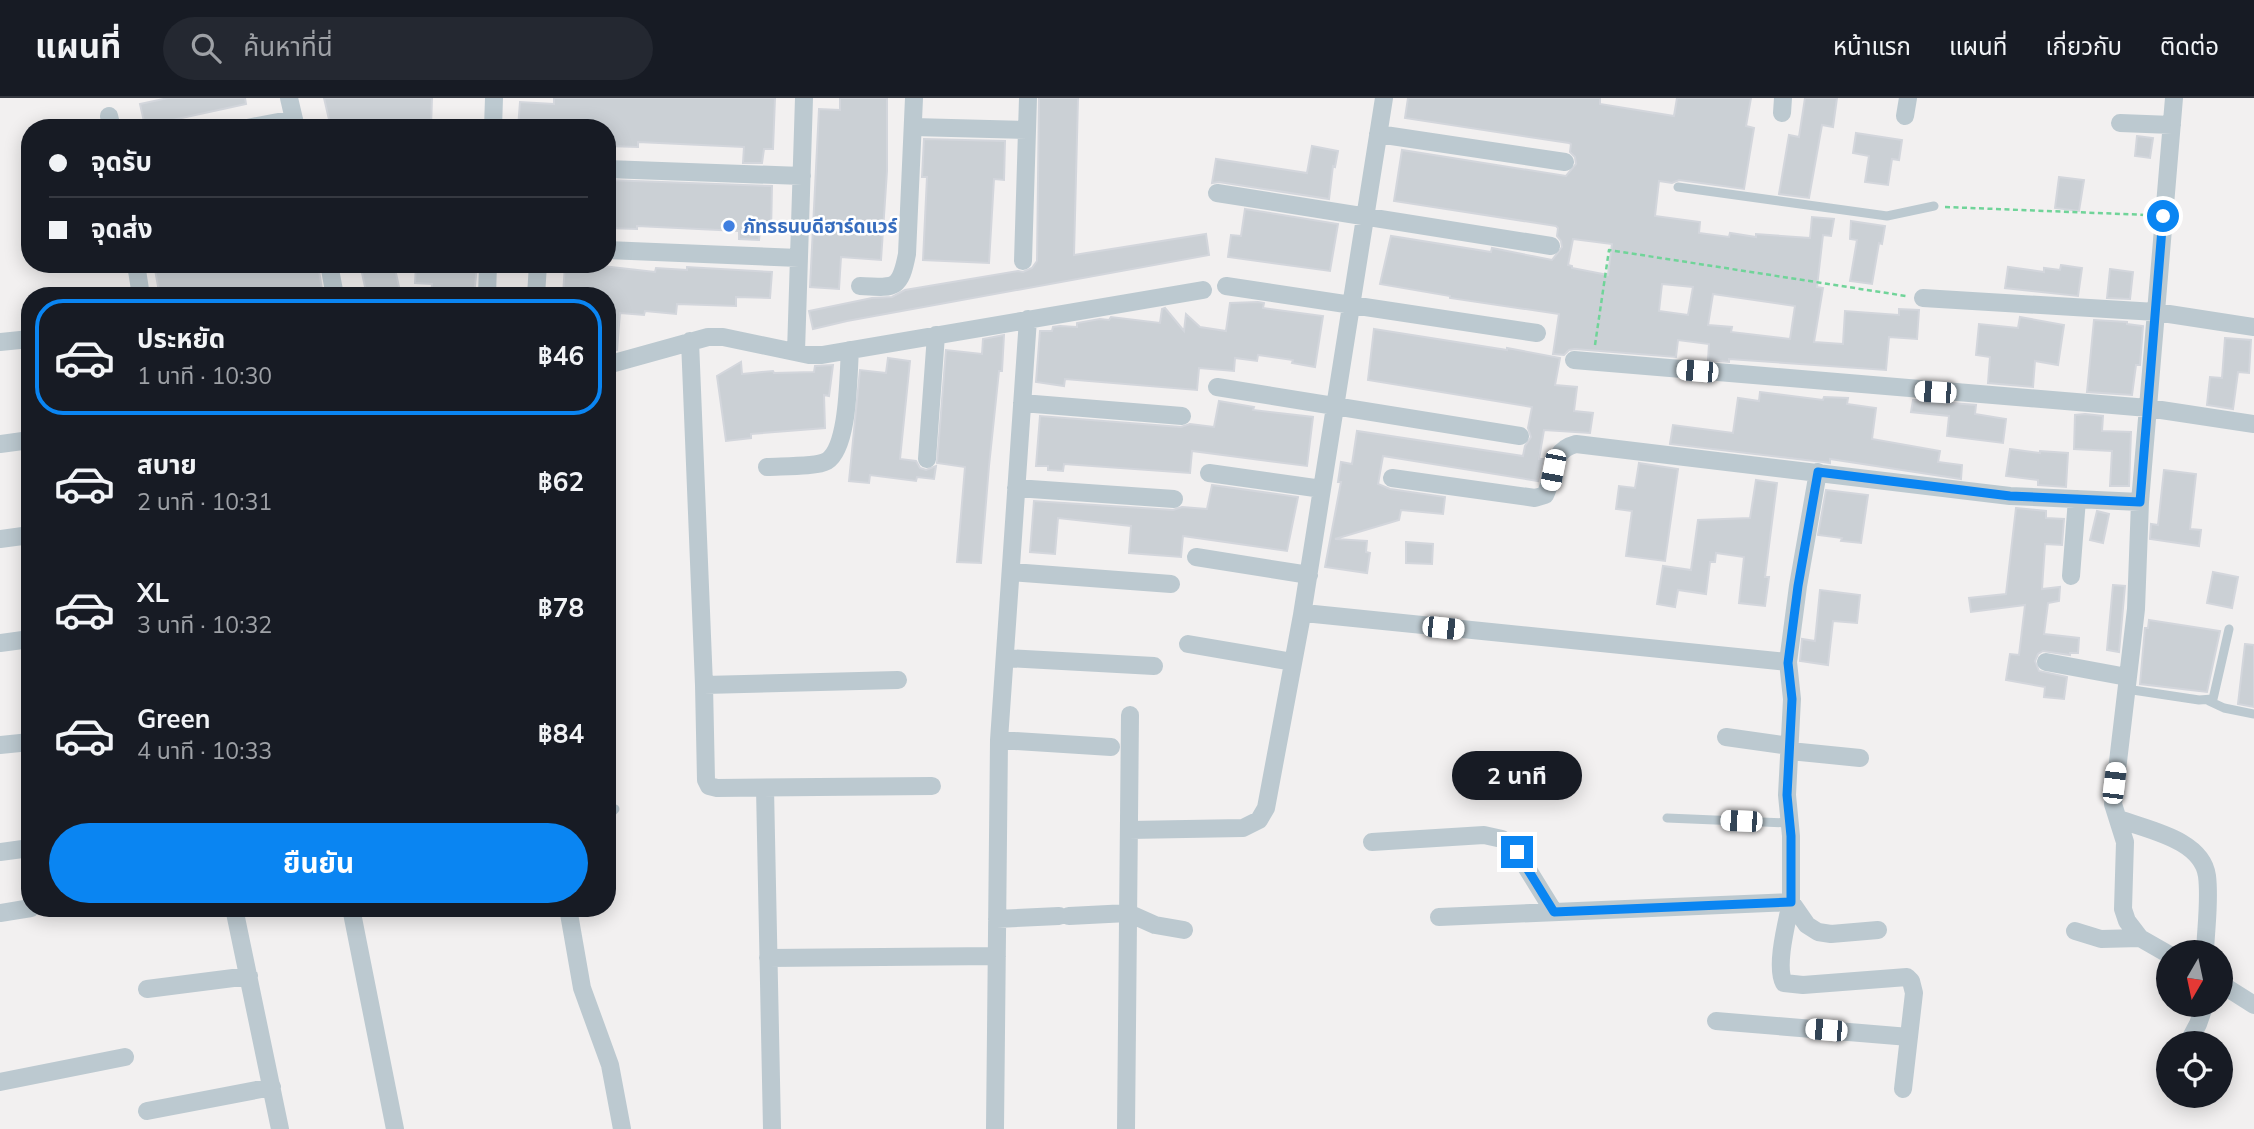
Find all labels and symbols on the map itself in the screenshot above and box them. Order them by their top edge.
route start [2147,200,2179,232]
place label: ภัทรธนบดีฮาร์ดแวร์ [743,214,898,238]
marker: ภัทรธนบดีฮาร์ดแวร์ [721,218,737,234]
car [1676,359,1719,383]
car [1914,380,1957,404]
car [1539,447,1568,493]
car [1422,615,1465,641]
callout: 2 นาที [1452,750,1582,800]
car [2102,761,2127,805]
car [1720,810,1763,832]
route end [1501,836,1533,868]
north arrow [2156,940,2233,1017]
car [1805,1018,1848,1042]

